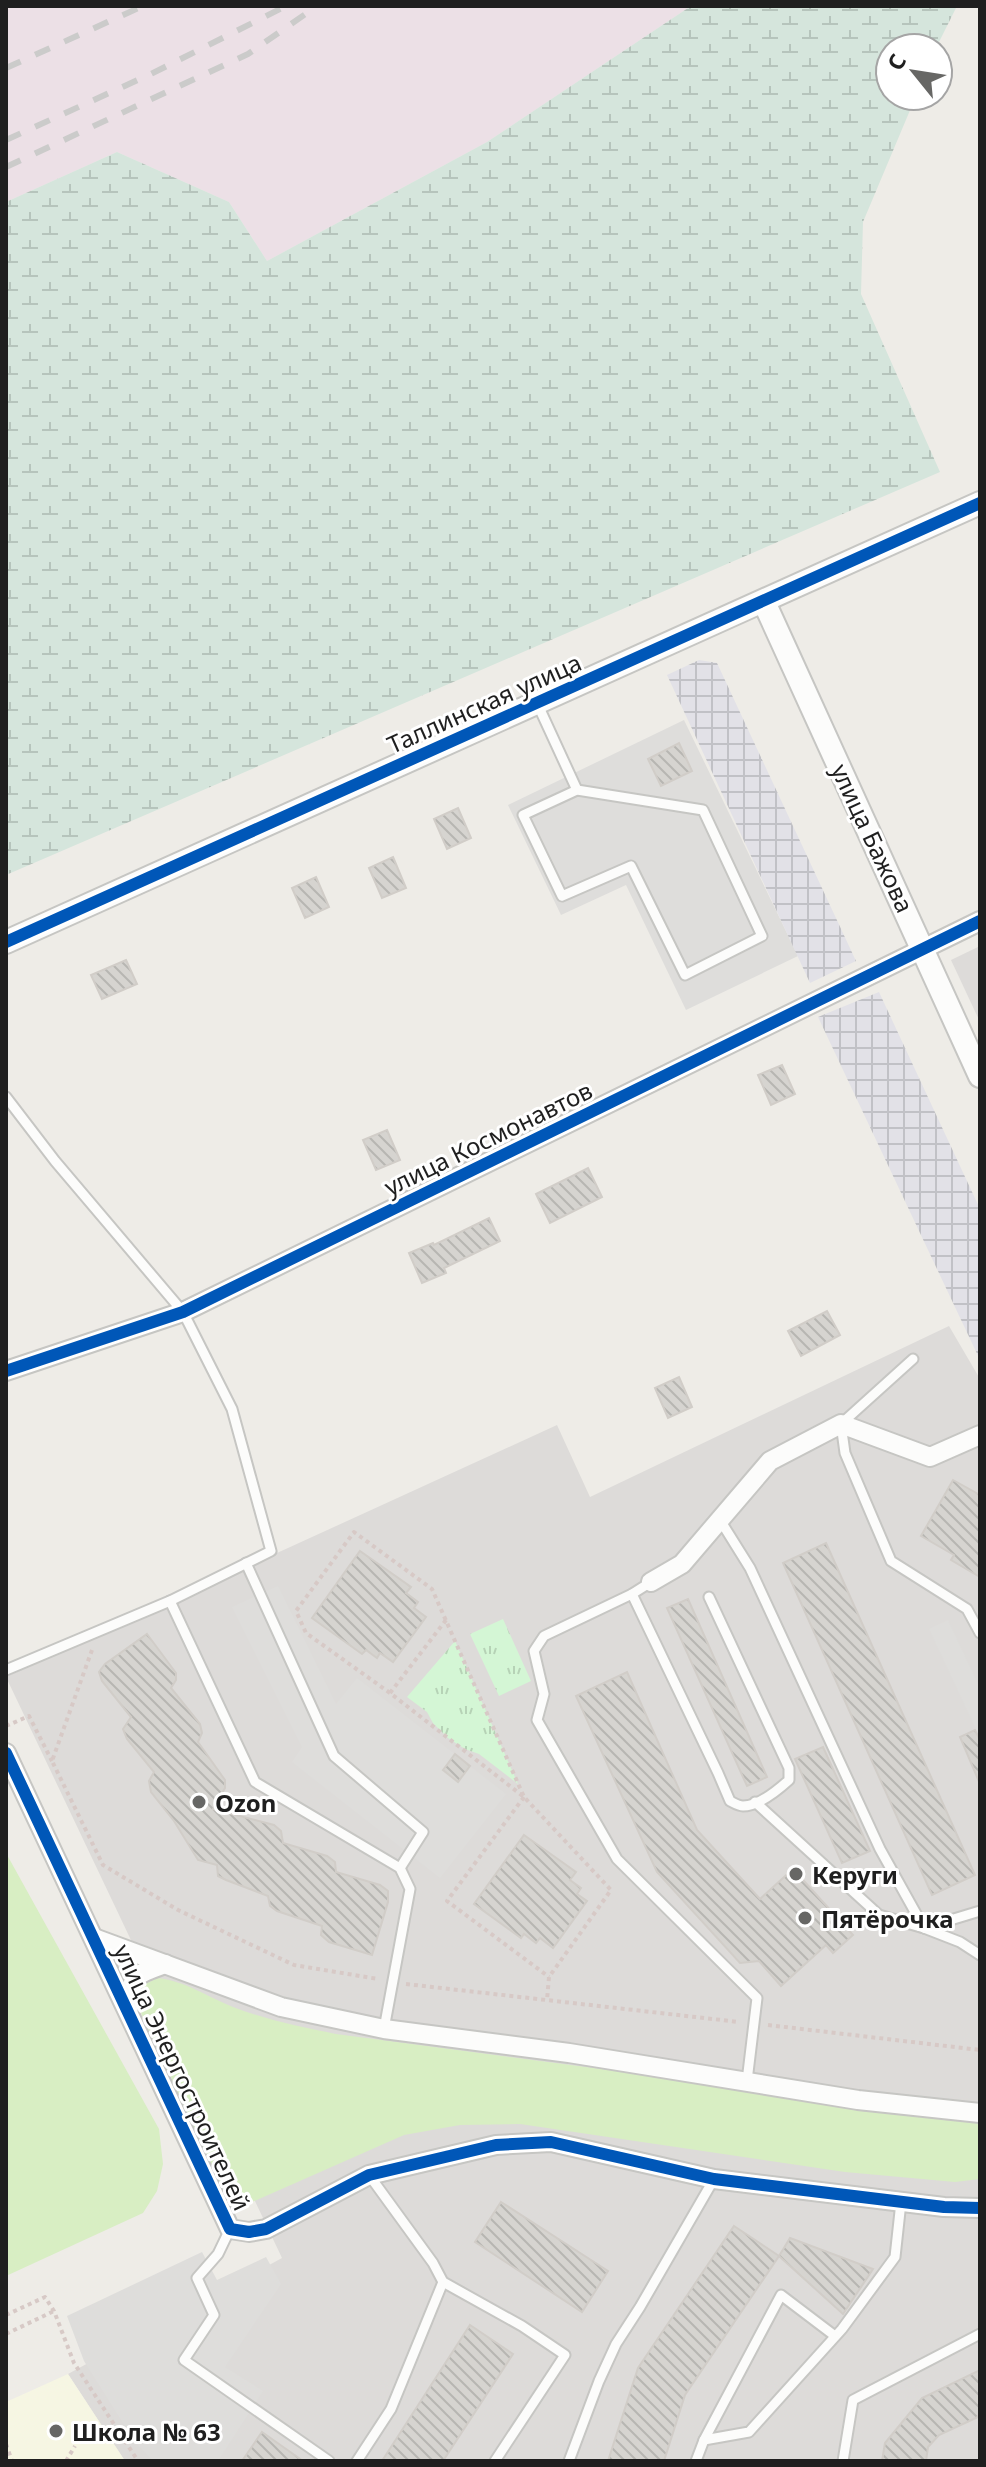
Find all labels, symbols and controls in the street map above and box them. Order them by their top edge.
north arrow [874,32,954,112]
text: С [879,48,912,75]
street label: Таллинская улица [382,645,586,761]
street label: улица Бажова [824,758,922,918]
street label: улица Космонавтов [378,1073,598,1203]
place label: Ozon [215,1786,276,1819]
marker: Ozon [190,1793,208,1811]
place label: Керуги [812,1858,898,1891]
marker: Керуги [787,1865,805,1883]
place label: Пятёрочка [821,1902,954,1935]
marker: Пятёрочка [796,1909,814,1927]
street label: улица Энергостроителей [107,1939,259,2215]
place label: Школа № 63 [72,2415,221,2448]
marker: Школа № 63 [47,2422,65,2440]

